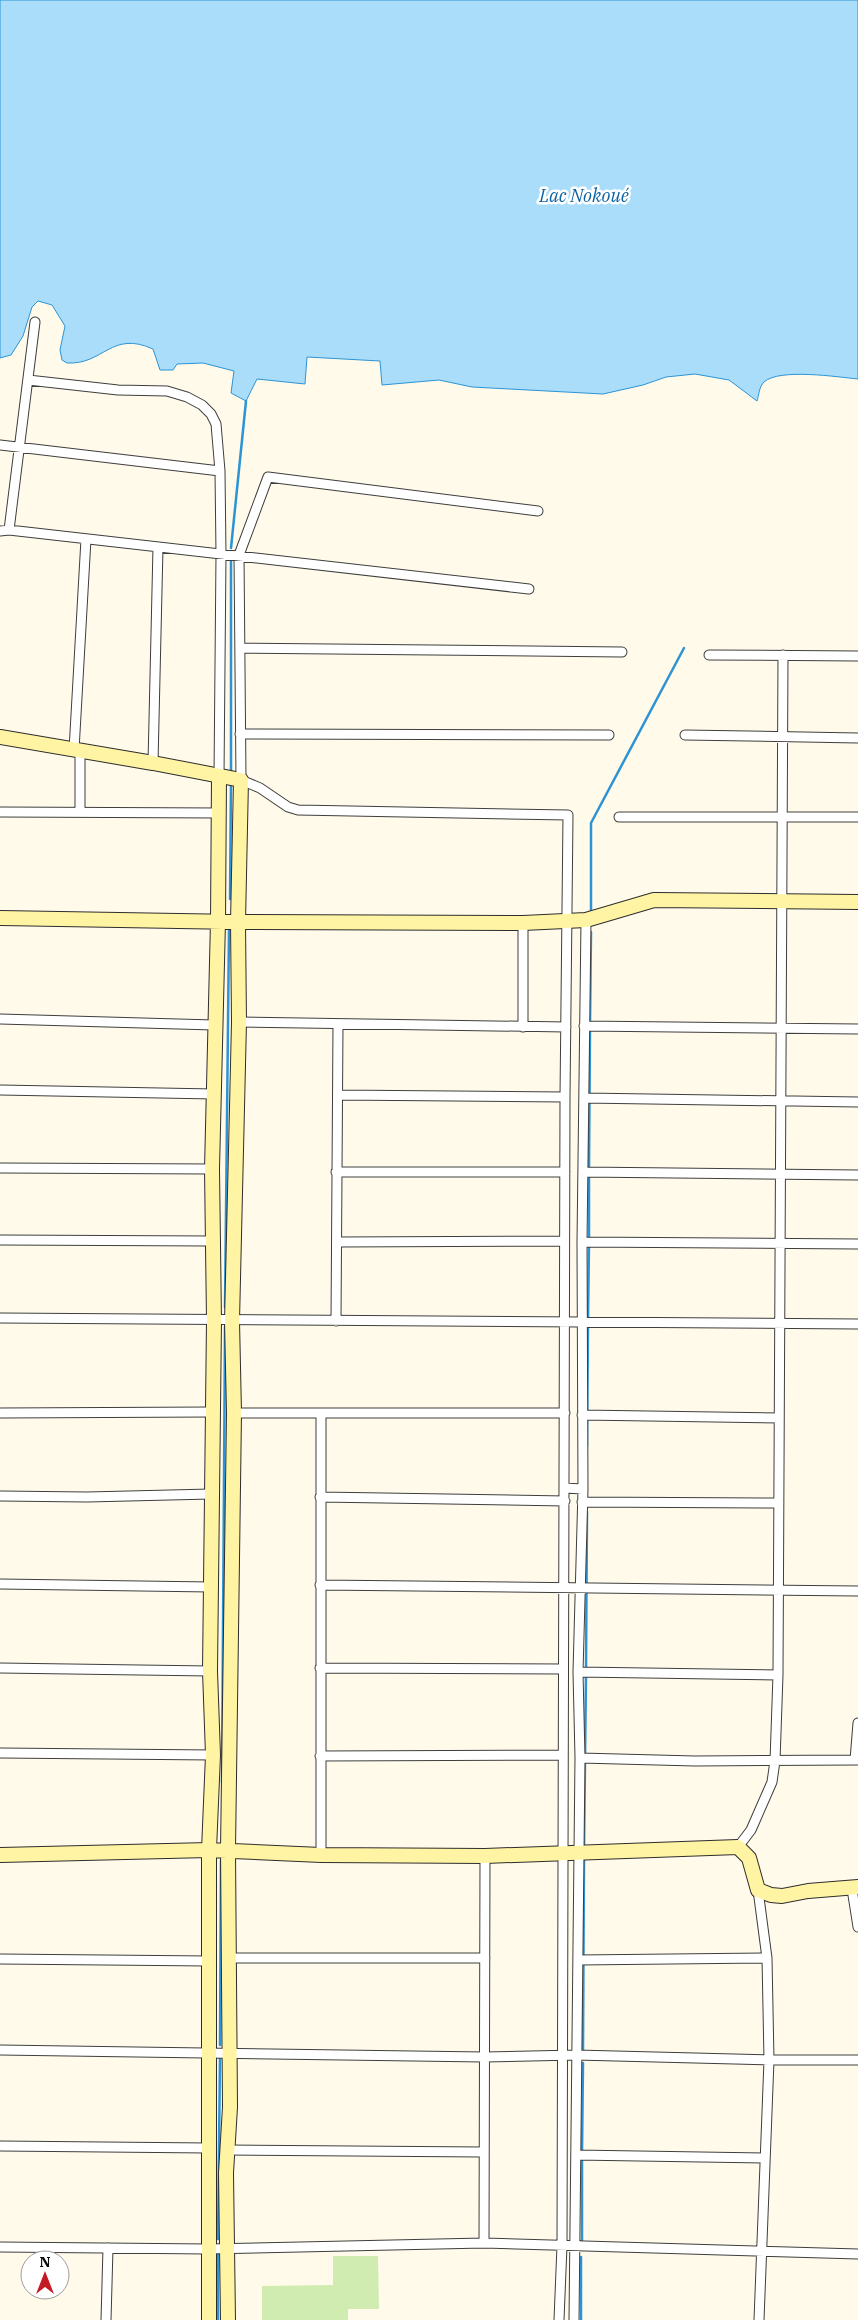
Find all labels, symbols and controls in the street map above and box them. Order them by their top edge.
water label: Lac Nokoué [538,184,630,207]
north arrow [20,2250,70,2300]
text: N [39,2253,51,2271]

